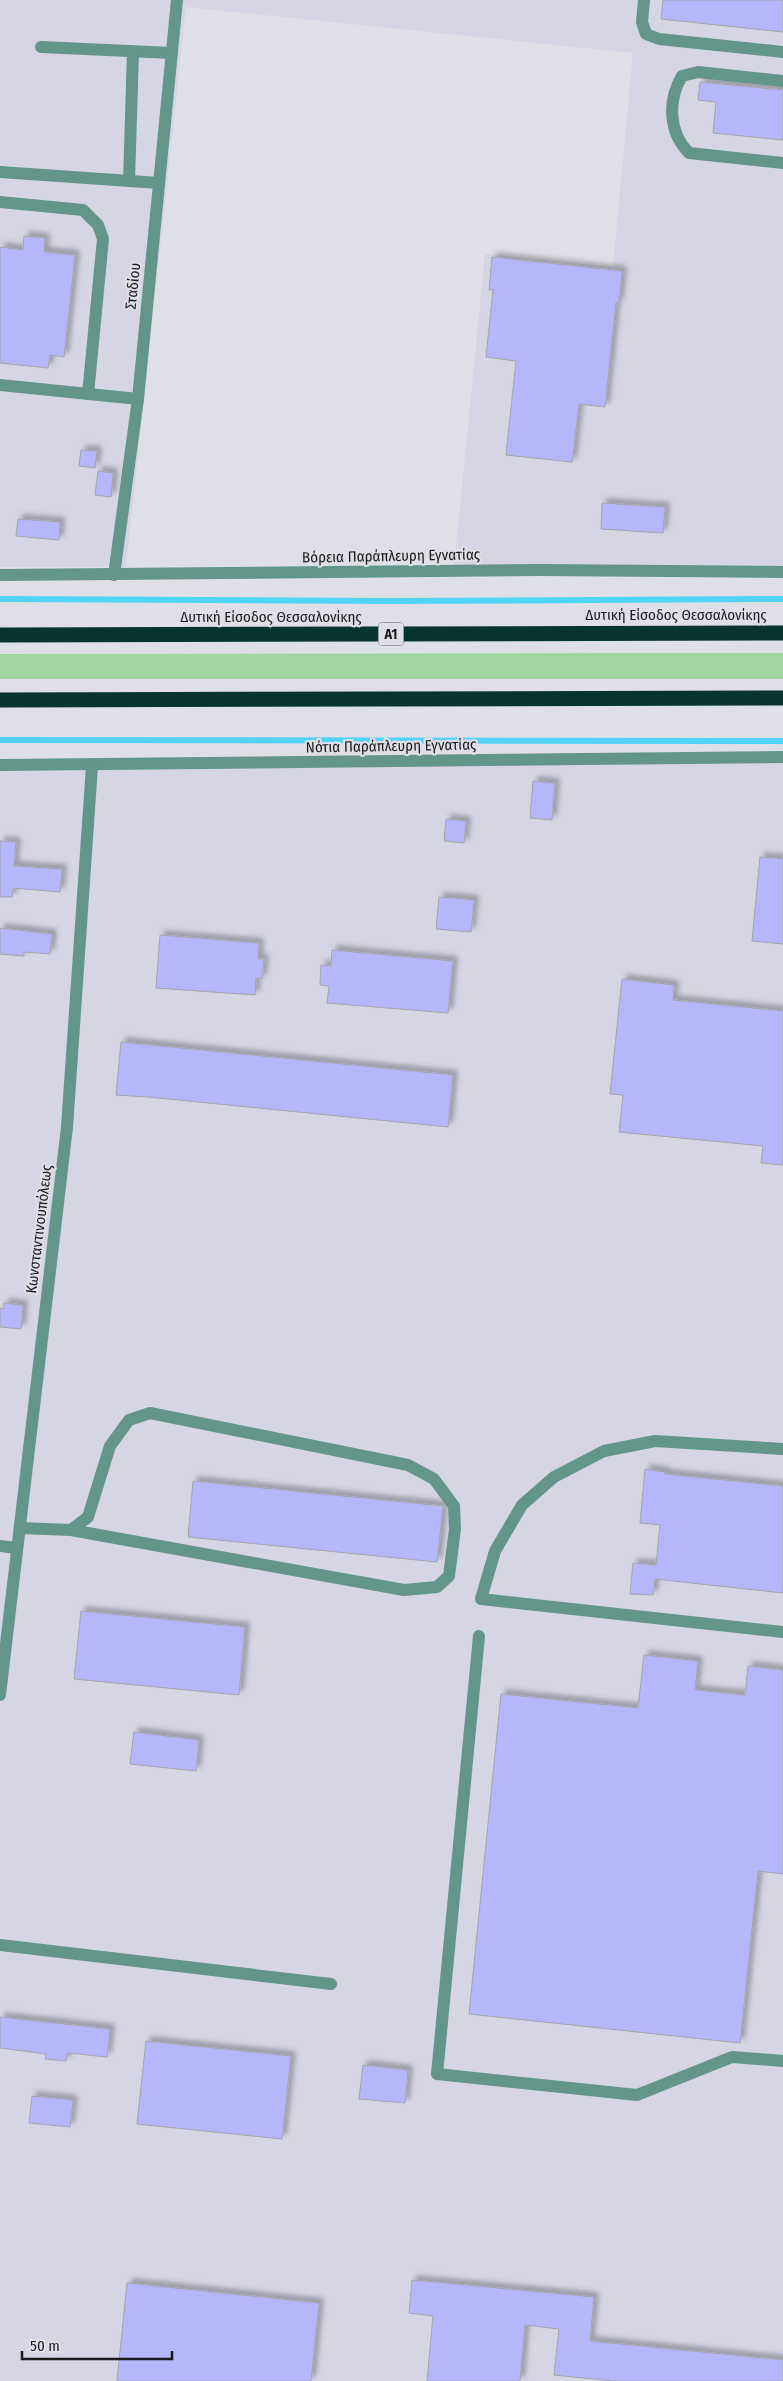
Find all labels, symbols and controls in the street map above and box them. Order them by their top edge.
street label: Σταδίου [122,262,144,310]
street label: Βόρεια Παράπλευρη Εγνατίας [302,545,481,567]
street label: Δυτική Είσοδος Θεσσαλονίκης [585,606,767,624]
street label: Δυτική Είσοδος Θεσσαλονίκης [180,608,362,626]
road number: Α1 [378,622,404,646]
street label: Νότια Παράπλευρη Εγνατίας [306,736,477,756]
street label: Κωνσταντινουπόλεως [22,1163,56,1295]
scale bar [22,2328,172,2360]
text: 50 m [30,2337,60,2355]

